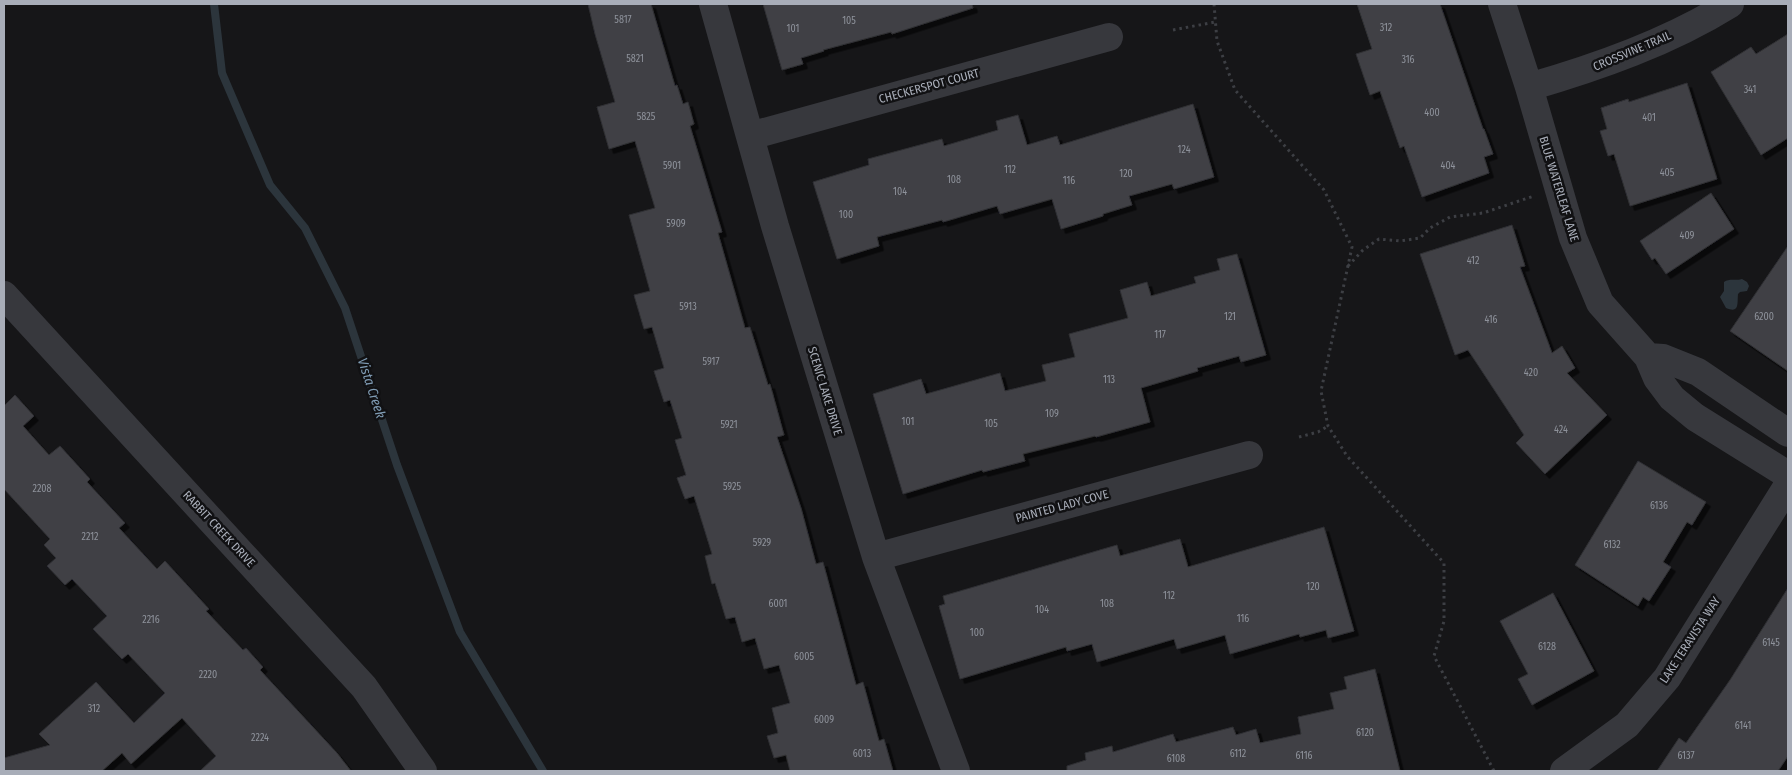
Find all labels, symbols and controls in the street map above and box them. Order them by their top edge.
house number: 5817 [614,14,632,26]
house number: 105 [842,15,856,27]
house number: 312 [1380,22,1393,34]
house number: 101 [787,23,799,35]
street label: CROSSVINE TRAIL [1591,28,1674,74]
house number: 5821 [626,53,644,65]
house number: 316 [1401,54,1415,66]
street label: CHECKERSPOT COURT [877,66,981,106]
house number: 341 [1744,84,1756,96]
house number: 400 [1424,107,1440,119]
house number: 5825 [637,111,656,123]
house number: 401 [1642,112,1656,124]
street label: BLUE WATERLEAF LANE [1536,135,1582,244]
house number: 124 [1178,144,1191,156]
house number: 5901 [663,160,681,172]
house number: 404 [1441,160,1456,172]
house number: 112 [1004,164,1017,176]
house number: 405 [1660,167,1675,179]
house number: 120 [1119,168,1133,180]
house number: 108 [947,174,961,186]
house number: 116 [1063,175,1075,187]
house number: 104 [893,186,907,198]
house number: 100 [839,209,853,221]
house number: 5909 [666,218,686,230]
house number: 409 [1680,230,1695,242]
house number: 412 [1467,255,1480,267]
house number: 5913 [679,301,697,313]
house number: 121 [1224,311,1236,323]
house number: 6200 [1754,311,1774,323]
house number: 416 [1484,314,1498,326]
house number: 117 [1154,329,1166,341]
street label: SCENIC LAKE DRIVE [805,345,845,437]
water label: Vista Creek [354,356,389,421]
house number: 5917 [702,356,720,368]
house number: 420 [1524,367,1538,379]
house number: 113 [1103,374,1116,386]
house number: 109 [1045,408,1059,420]
house number: 101 [902,416,914,428]
house number: 105 [984,418,998,430]
house number: 5921 [720,419,738,431]
house number: 424 [1554,424,1568,436]
house number: 5925 [723,481,741,493]
house number: 2208 [32,483,52,495]
street label: PAINTED LADY COVE [1014,487,1110,525]
street label: RABBIT CREEK DRIVE [180,488,258,570]
house number: 6136 [1650,500,1668,512]
house number: 2212 [82,531,99,543]
house number: 5929 [753,537,771,549]
house number: 6132 [1603,539,1621,551]
house number: 120 [1306,581,1320,593]
house number: 112 [1163,590,1176,602]
street label: LAKE TERAVISTA WAY [1657,594,1723,686]
house number: 6001 [768,598,788,610]
house number: 108 [1100,598,1114,610]
house number: 104 [1035,604,1049,616]
house number: 116 [1237,613,1249,625]
house number: 2216 [142,614,160,626]
house number: 100 [970,627,984,639]
house number: 6145 [1762,637,1780,649]
house number: 6128 [1538,641,1556,653]
house number: 6005 [794,651,814,663]
house number: 2220 [199,669,217,681]
house number: 312 [88,703,101,715]
house number: 6009 [814,714,834,726]
house number: 6141 [1735,720,1751,732]
house number: 6120 [1356,727,1374,739]
house number: 2224 [251,732,269,744]
house number: 6013 [853,748,872,760]
house number: 6112 [1230,748,1247,760]
house number: 6116 [1295,750,1313,762]
house number: 6137 [1678,750,1694,762]
house number: 6108 [1167,753,1185,765]

